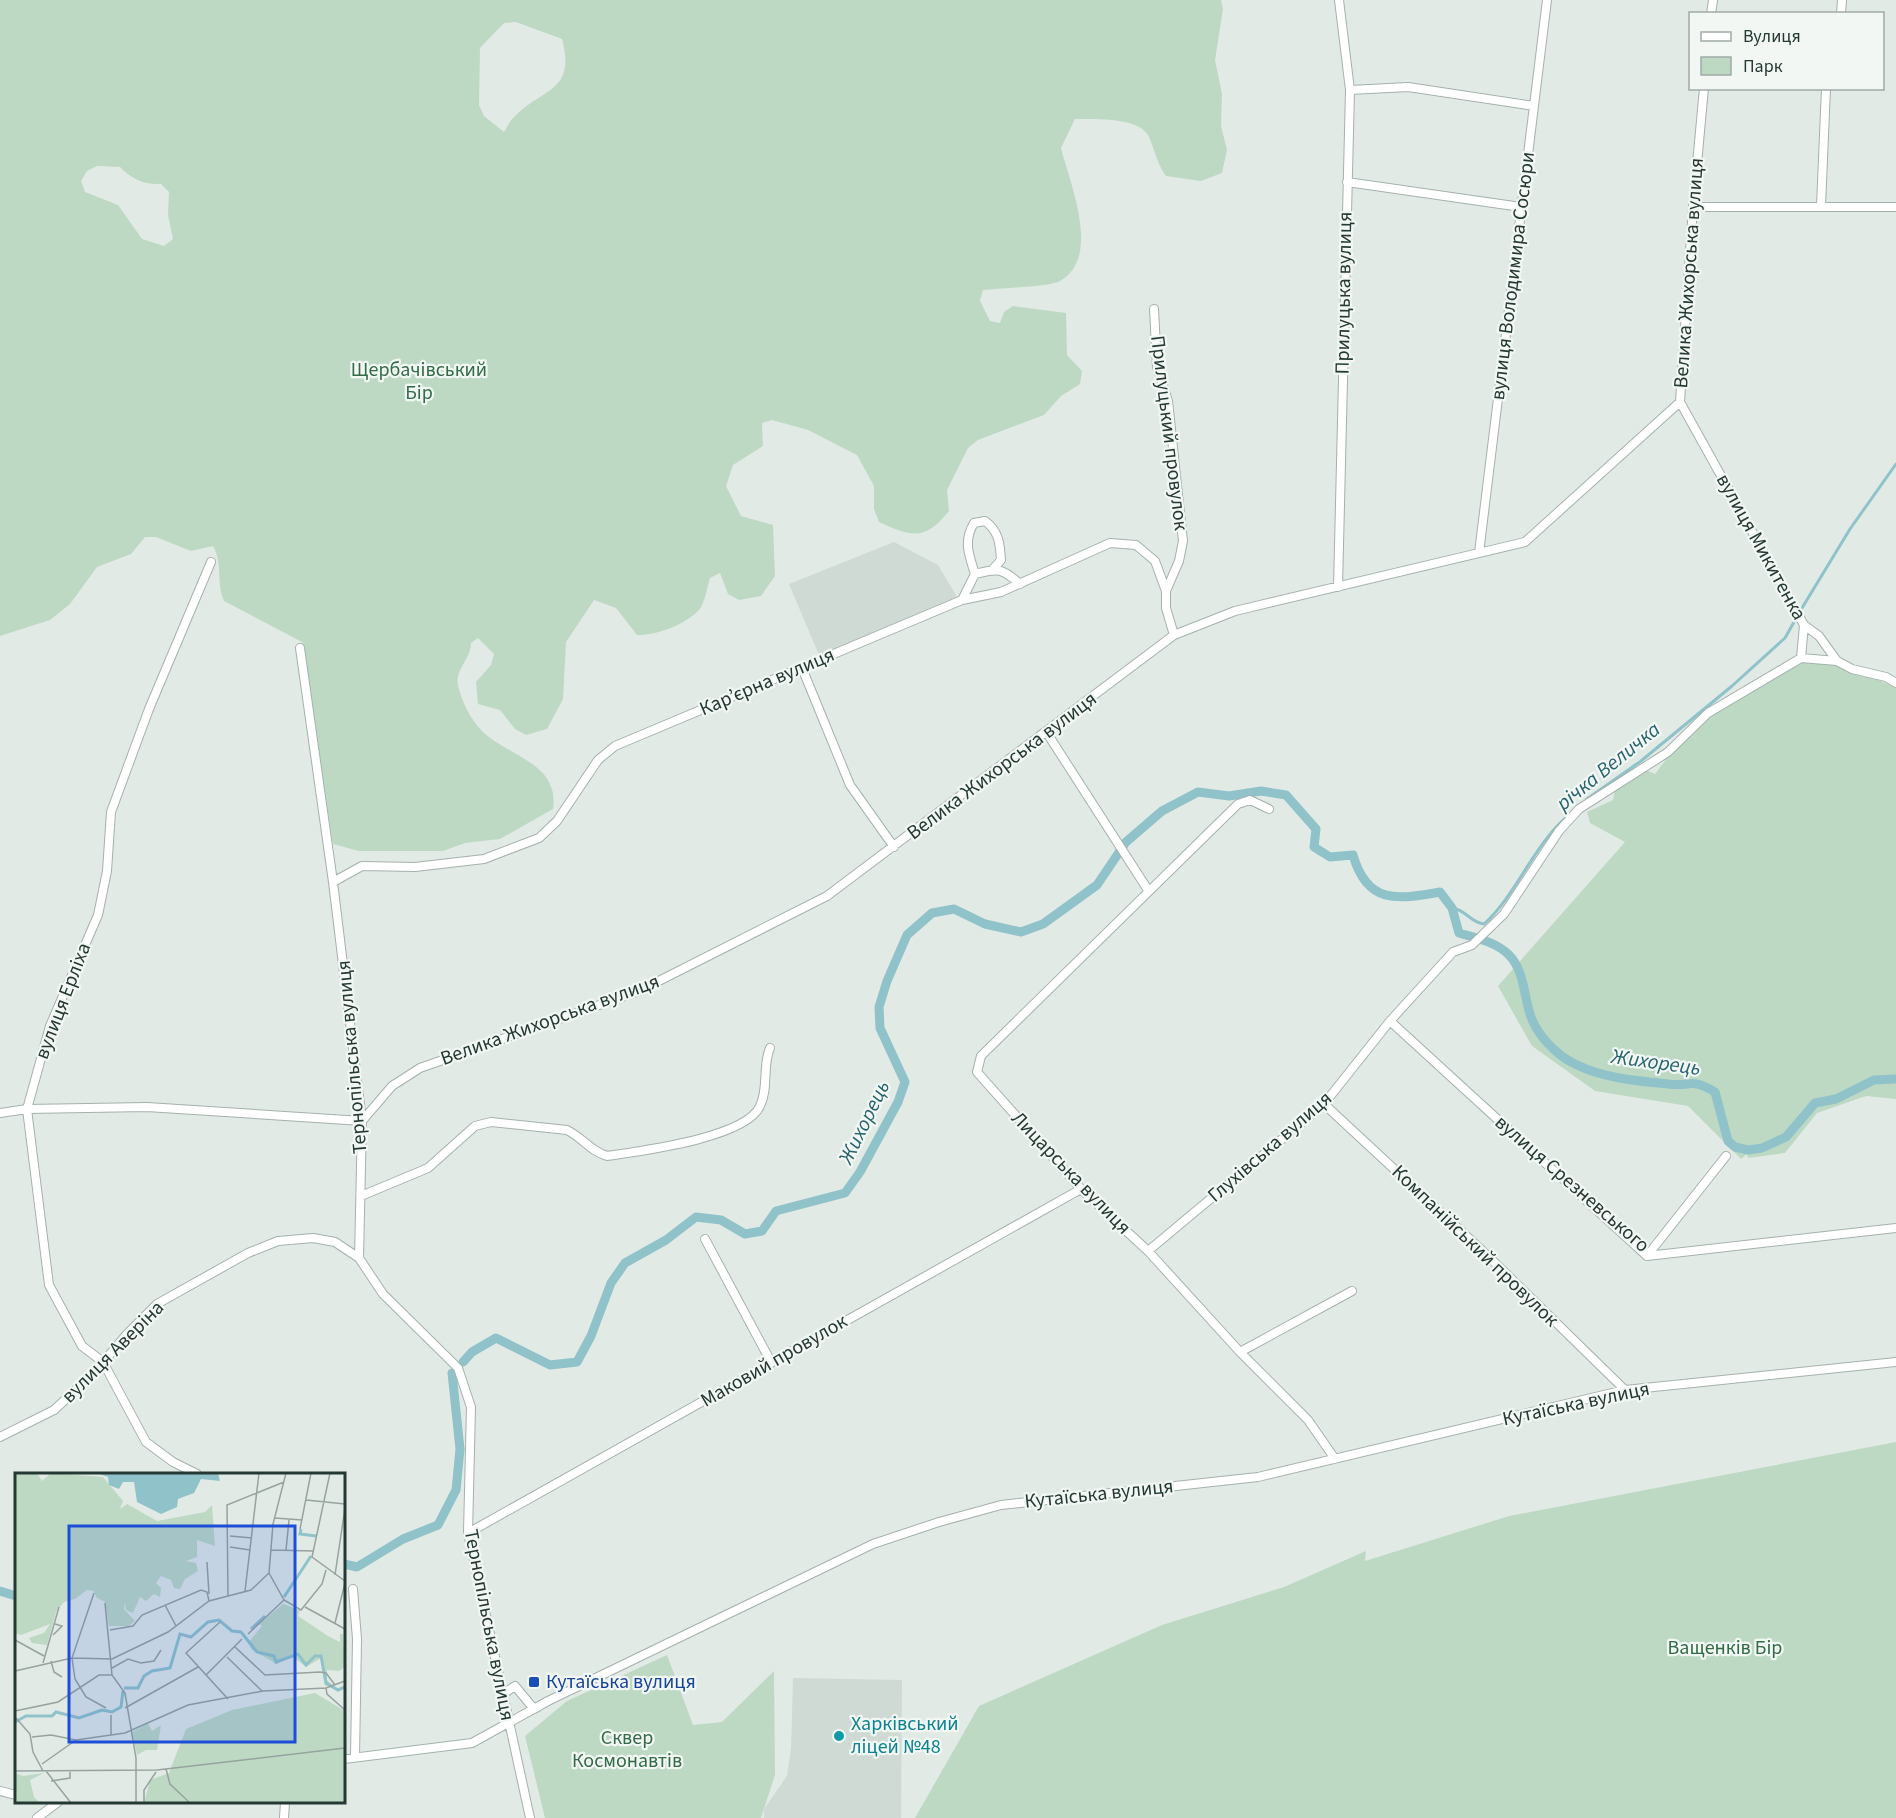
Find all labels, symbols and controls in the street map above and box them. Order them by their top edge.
legend [1689,12,1884,90]
text: Вулиця [1743,24,1801,49]
text: Парк [1743,54,1783,79]
street label: вулиця Володимира Сосюри [1484,150,1542,402]
street label: Велика Жихорська вулиця [1667,157,1711,389]
street label: Прилуцька вулиця [1329,211,1359,375]
street label: Прилуцький провулок [1143,334,1195,532]
park label: Щербачівський Бір [351,356,487,407]
street label: вулиця Микитенка [1709,469,1813,625]
street label: Кар’єрна вулиця [695,641,839,723]
street label: Велика Жихорська вулиця [901,685,1103,847]
water label: річка Величка [1549,715,1667,818]
street label: вулиця Ерліха [28,939,98,1063]
street label: Тернопільська вулиця [330,959,374,1155]
street label: Велика Жихорська вулиця [437,967,663,1073]
water label: Жихорець [1608,1041,1703,1083]
water label: Жихорець [830,1075,897,1170]
street label: Глухівська вулиця [1202,1085,1338,1209]
street label: Лицарська вулиця [1005,1105,1137,1241]
street label: вулиця Срезневського [1488,1109,1656,1259]
street label: Компанійський провулок [1385,1159,1565,1333]
street label: вулиця Аверіна [55,1294,171,1410]
street label: Маковий провулок [695,1307,853,1414]
street label: Кутаїська вулиця [1500,1375,1652,1433]
street label: Кутаїська вулиця [1023,1472,1175,1516]
inset map [15,1473,345,1803]
street label: Тернопільська вулиця [457,1527,521,1723]
park label: Ващенків Бір [1668,1634,1782,1662]
place label: Кутаїська вулиця [546,1668,696,1696]
marker: Кутаїська вулиця [527,1675,541,1689]
place label: Харківський ліцей №48 [851,1710,959,1761]
park label: Сквер Космонавтів [572,1724,682,1775]
marker: Харківський ліцей №48 [832,1729,846,1743]

